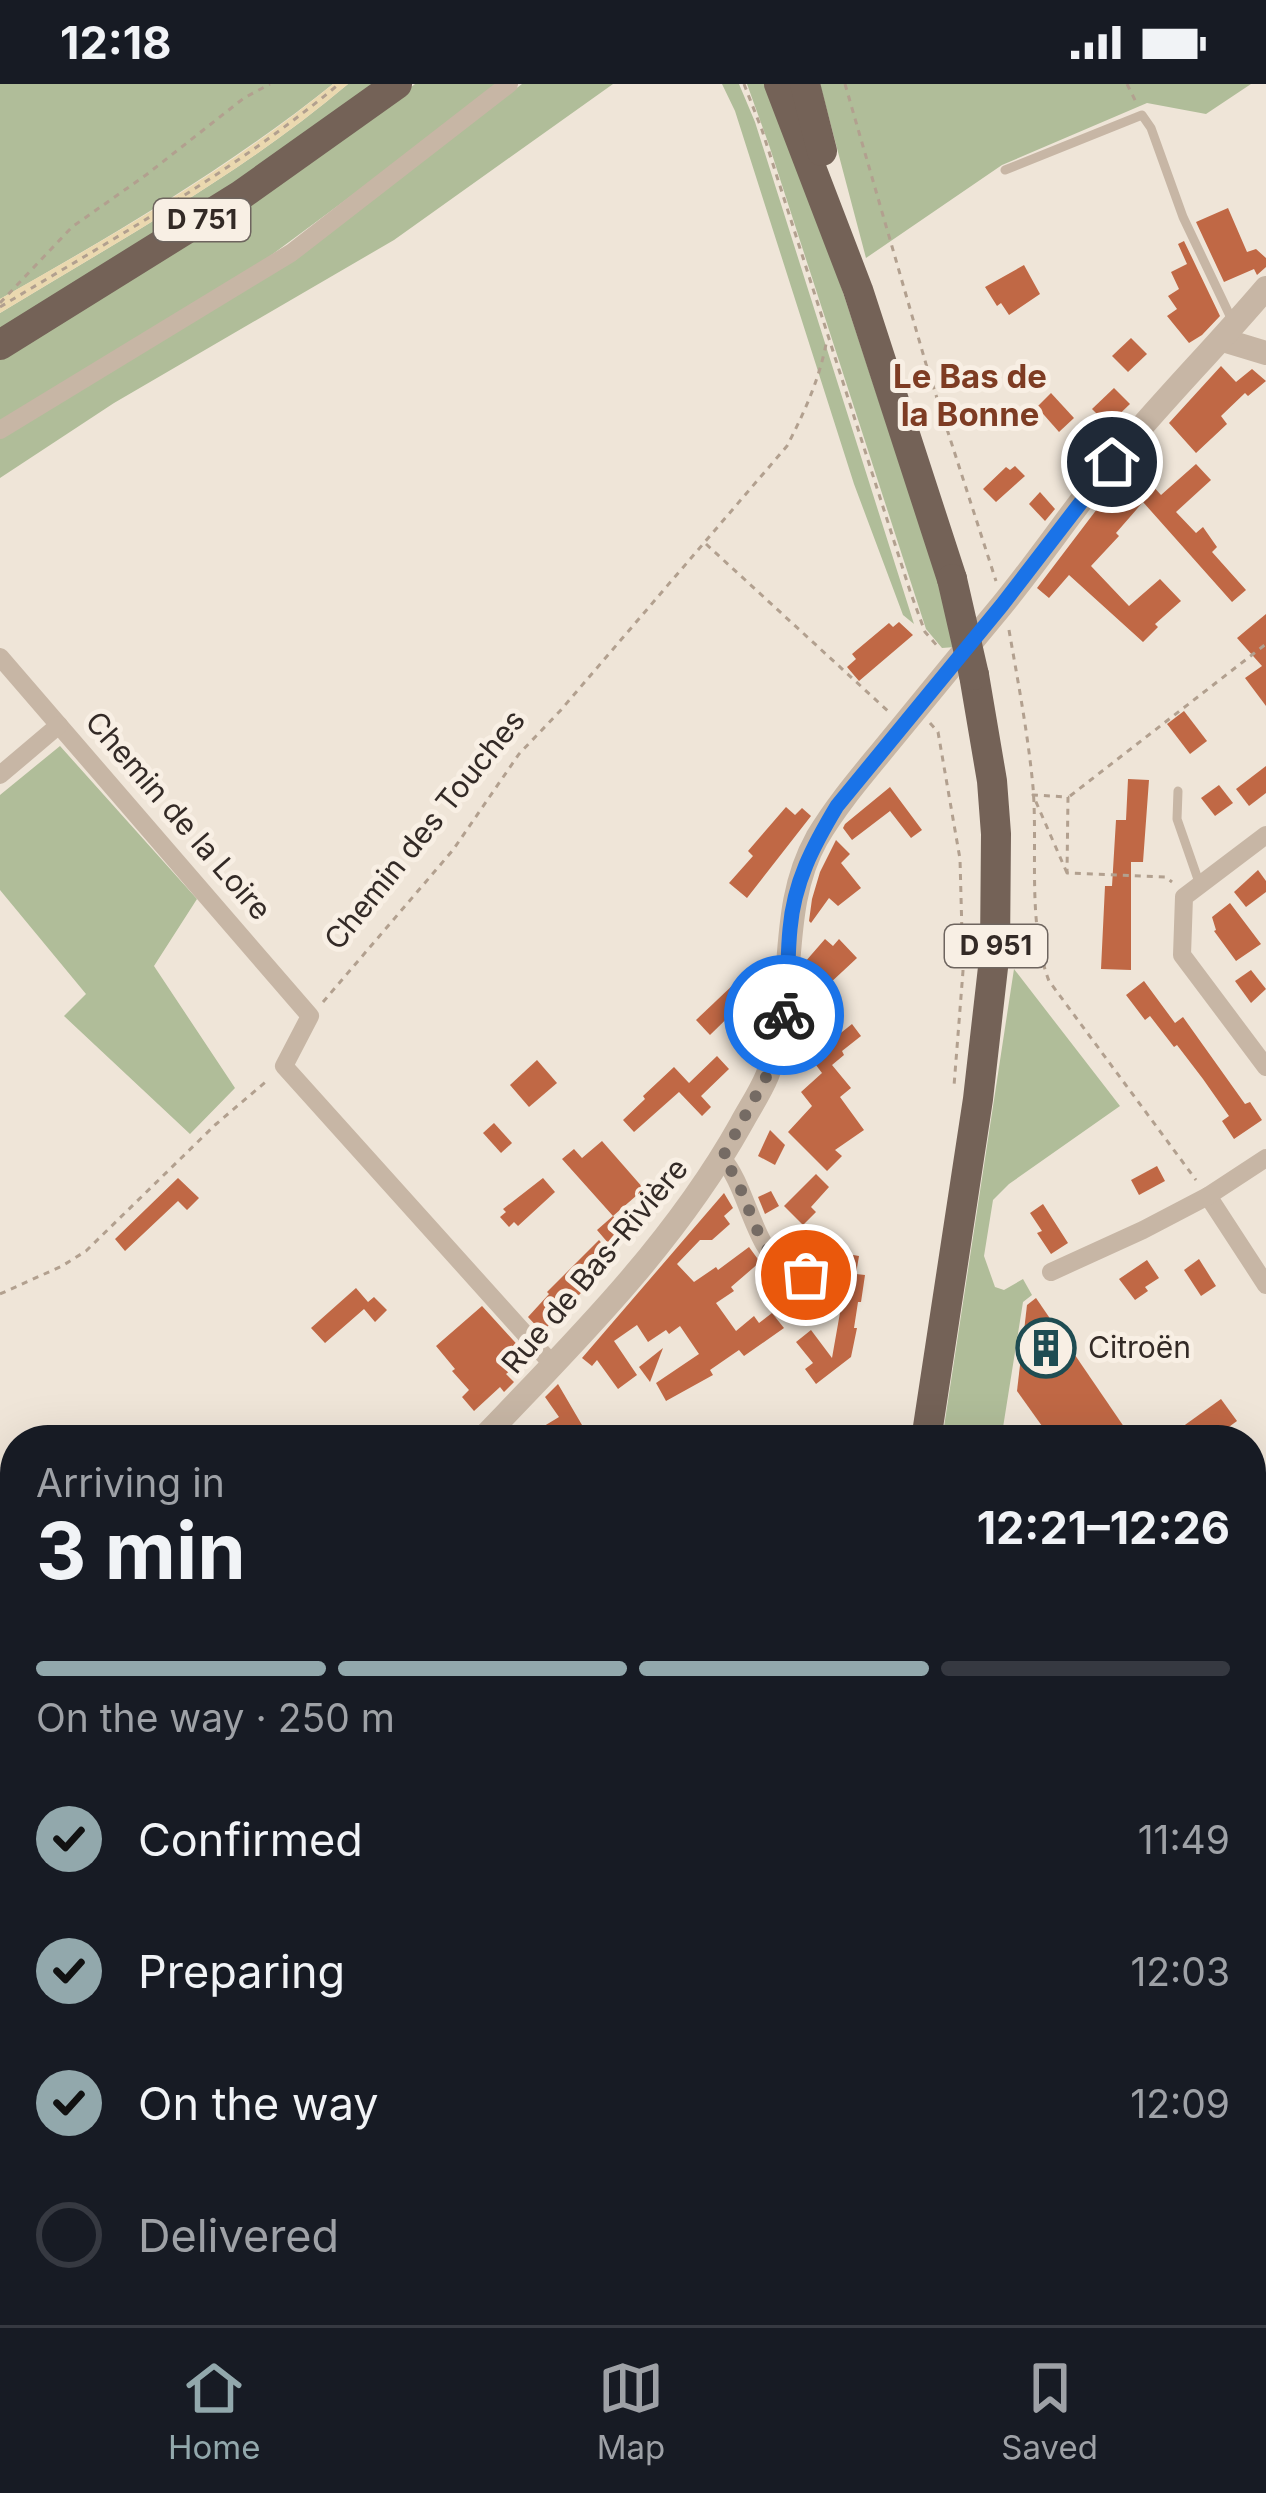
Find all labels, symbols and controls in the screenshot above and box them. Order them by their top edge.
text: 12:18 [60,15,171,70]
road number: D 751 [154,199,250,241]
district label: Le Bas de la Bonne [893,356,1047,434]
pin [1061,411,1163,513]
icon: home [1079,429,1145,495]
street label: Chemin des Touches [316,702,532,956]
street label: Chemin de la Loire [79,704,279,927]
road number: D 951 [945,925,1047,967]
courier [724,955,844,1075]
icon: bike [751,982,817,1048]
street label: Rue de Bas-Rivière [494,1150,695,1380]
pin [755,1224,857,1326]
icon: bag [773,1242,839,1308]
building icon: Citroën [1015,1317,1077,1379]
place label: Citroën [1088,1329,1191,1365]
text: Arriving in [36,1459,225,1506]
text: 12:21–12:26 [977,1500,1230,1555]
text: 3 min [36,1503,246,1598]
text: On the way · 250 m [36,1694,395,1741]
icon: check [36,1806,102,1872]
text: Confirmed [138,1812,363,1867]
text: 11:49 [1138,1816,1230,1863]
icon: check [36,1938,102,2004]
text: Preparing [138,1944,345,1999]
text: 12:03 [1130,1948,1230,1995]
icon: check [36,2070,102,2136]
text: On the way [138,2076,379,2131]
text: 12:09 [1130,2080,1230,2127]
text: Delivered [138,2208,339,2263]
tab: Home [168,2355,261,2467]
tab: Map [597,2355,665,2467]
tab: Saved [1001,2355,1098,2467]

